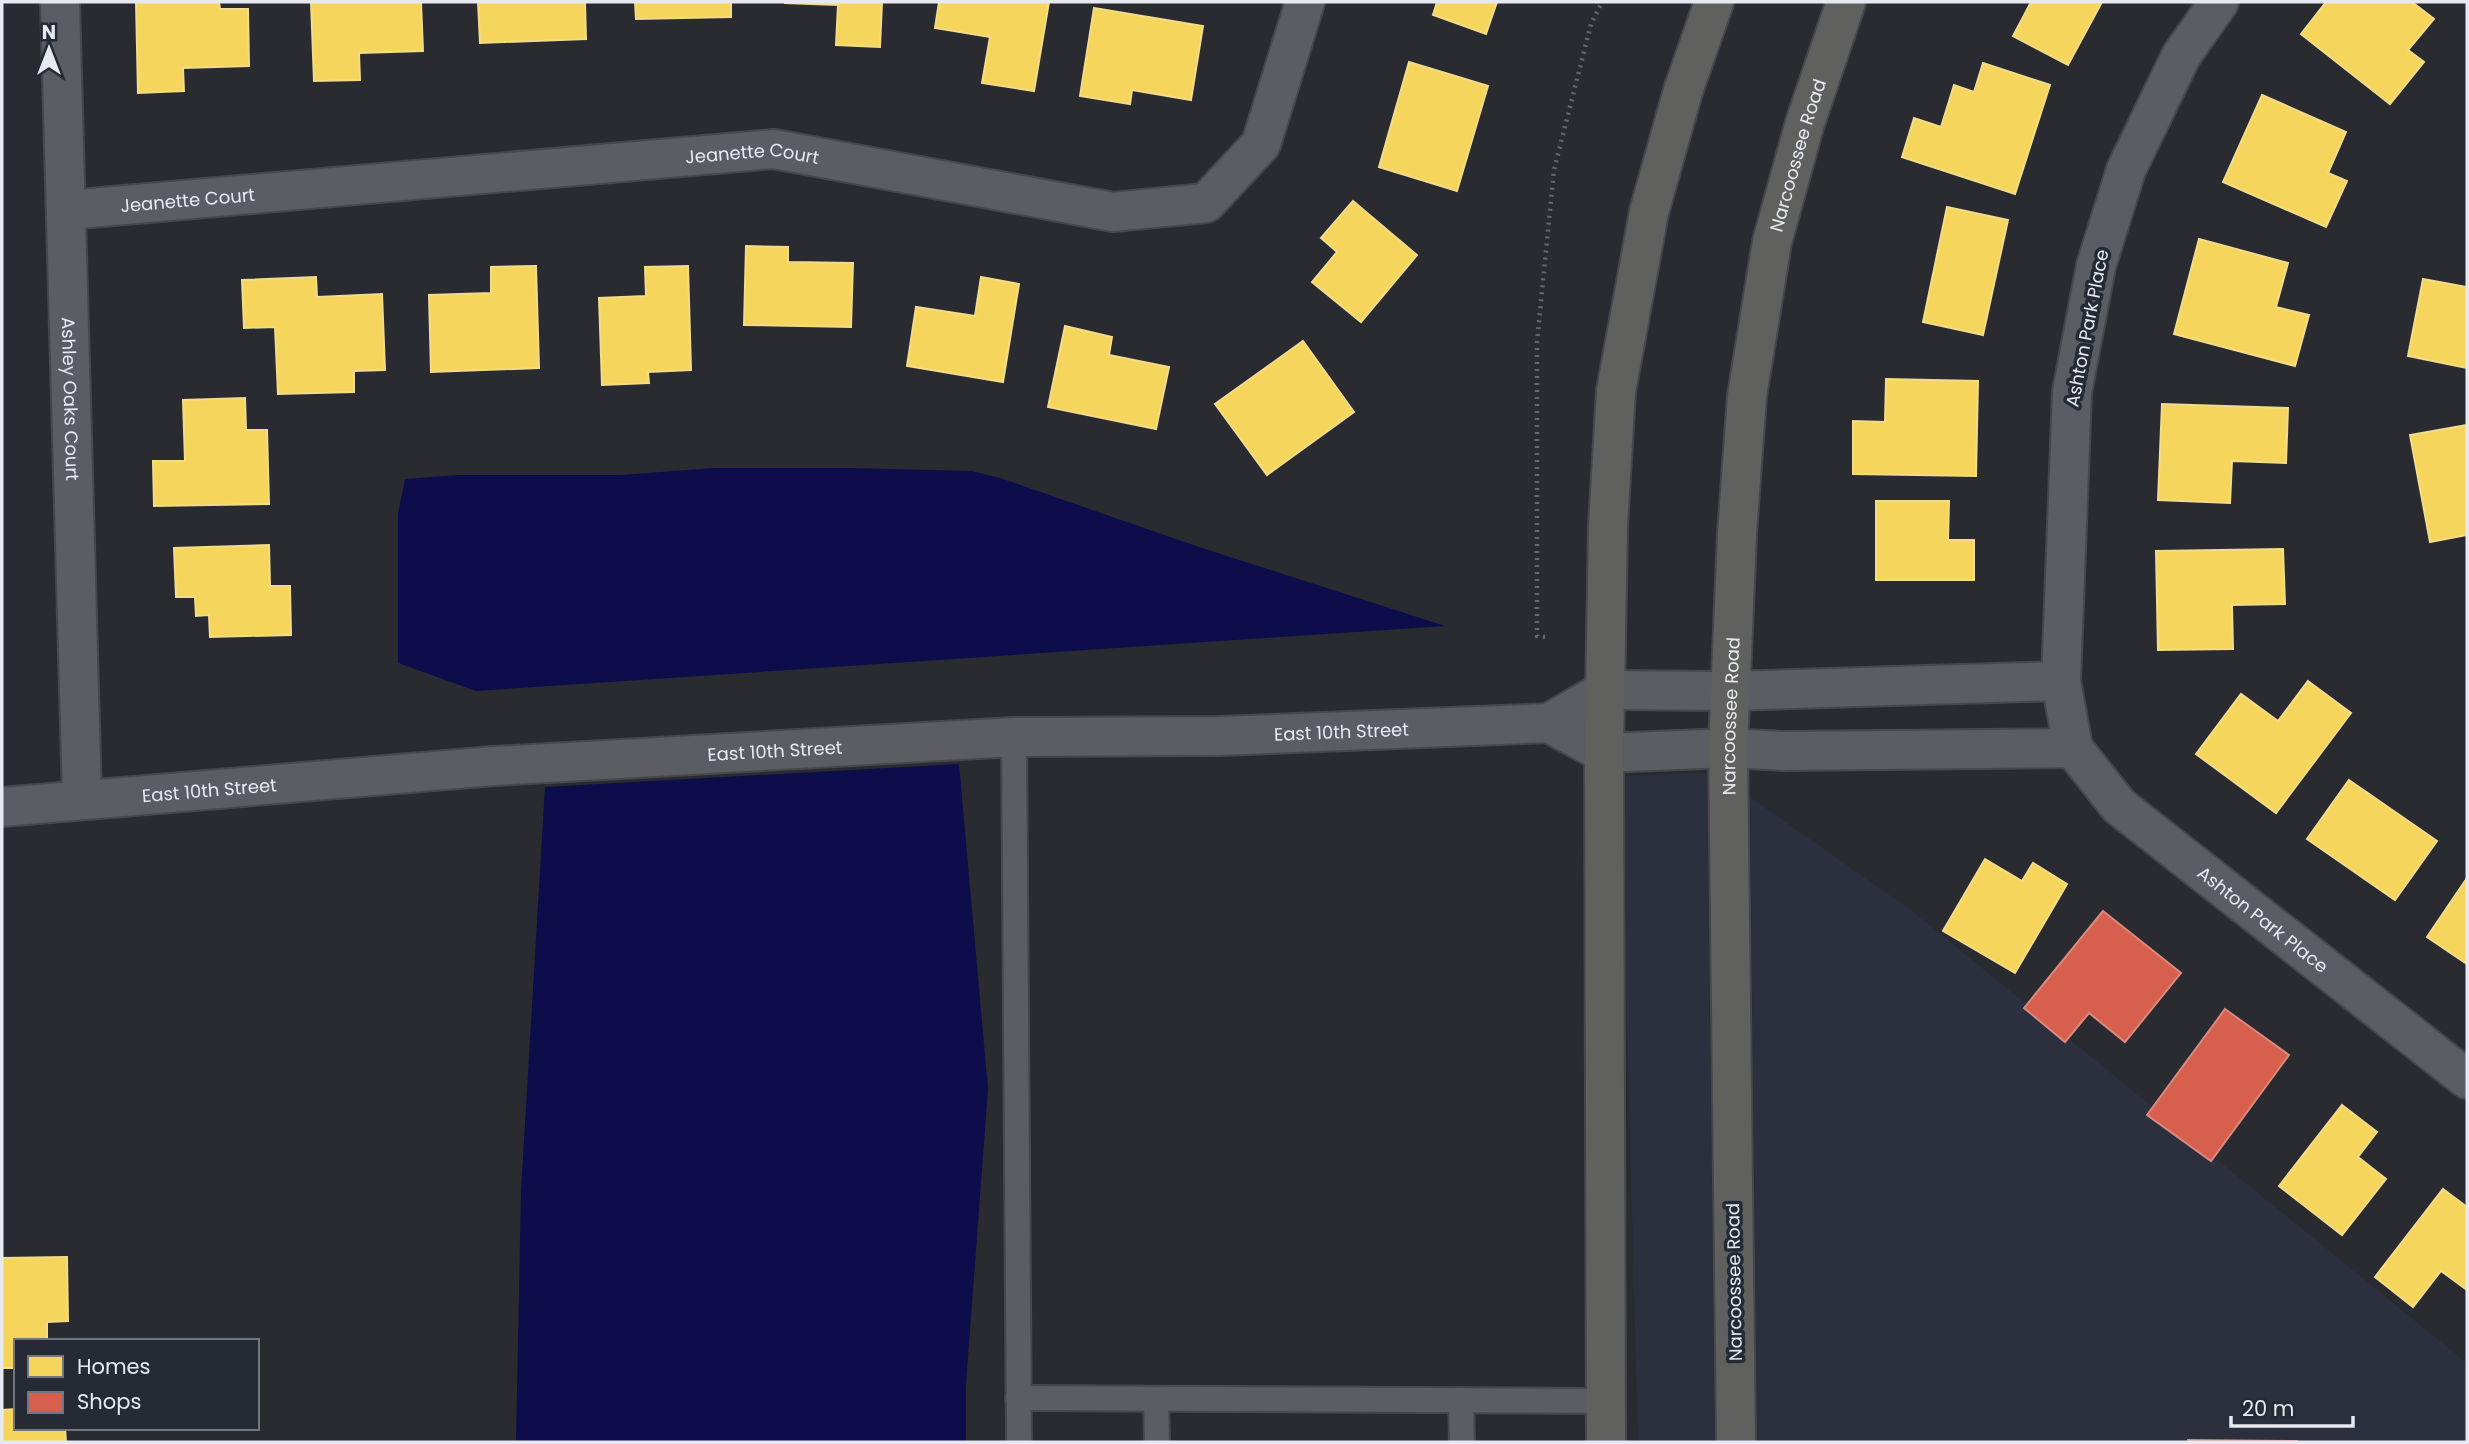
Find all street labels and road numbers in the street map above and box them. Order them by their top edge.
street label: Narcoossee Road [1763,75,1832,235]
street label: Jeanette Court [684,136,821,170]
street label: Jeanette Court [119,181,256,218]
street label: Ashton Park Place [2059,247,2115,409]
street label: Ashley Oaks Court [56,317,86,481]
street label: Narcoossee Road [1715,636,1745,795]
street label: East 10th Street [1273,716,1409,746]
street label: East 10th Street [707,734,843,767]
street label: East 10th Street [141,772,278,808]
street label: Ashton Park Place [2192,860,2334,978]
street label: Narcoossee Road [1720,1203,1748,1361]

